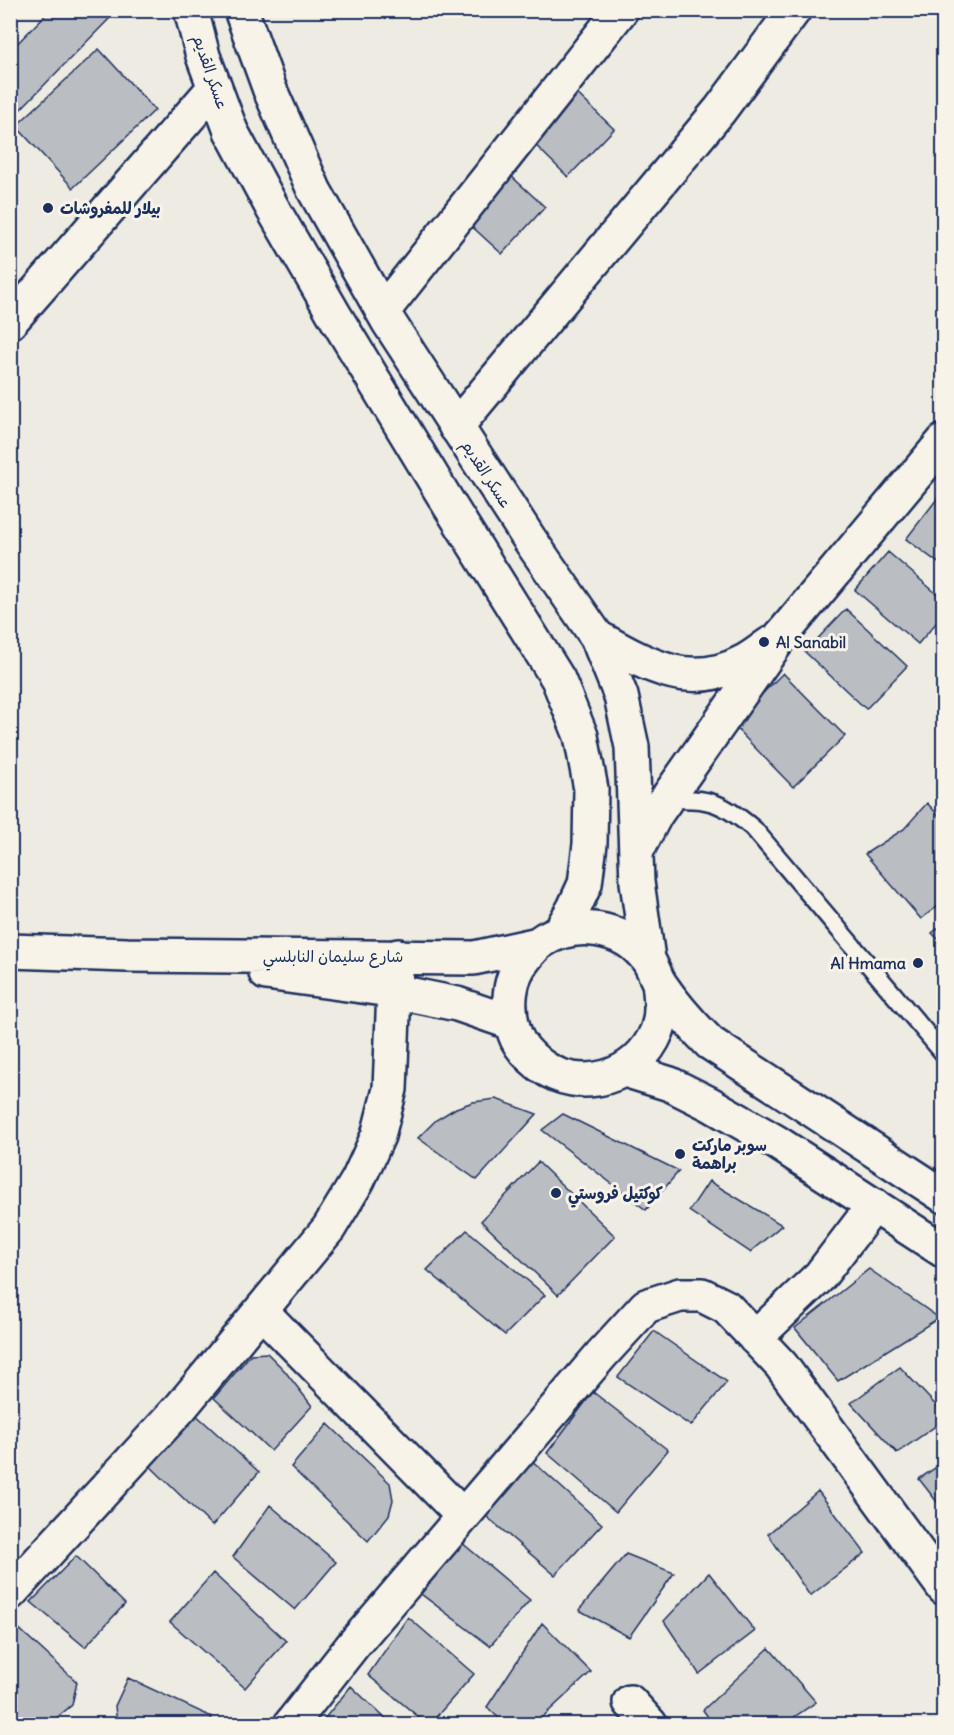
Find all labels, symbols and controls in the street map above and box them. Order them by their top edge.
street label: عسكر القديم [186,32,233,113]
place label: بيلار للمفروشات [60,198,161,219]
marker: بيلار للمفروشات [41,201,55,215]
street label: عسكر القديم [455,436,517,514]
place label: Al Sanabil [776,632,846,652]
marker: Al Sanabil [757,635,771,649]
street label: شارع سليمان النابلسي [263,946,403,971]
place label: Al Hmama [831,953,906,973]
marker: Al Hmama [911,956,925,970]
place label: سوبر ماركت براهمة [692,1135,767,1173]
marker: سوبر ماركت براهمة [673,1147,687,1161]
place label: كوكتيل فروستي [568,1183,663,1208]
marker: كوكتيل فروستي [549,1186,563,1200]

